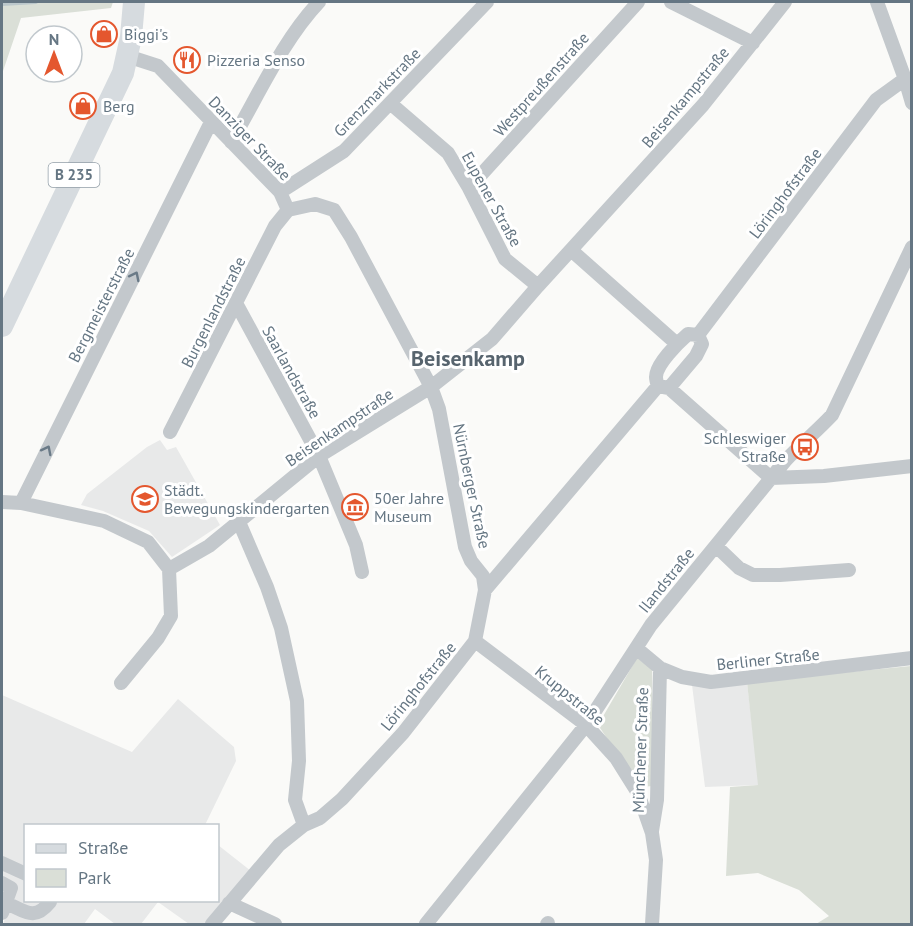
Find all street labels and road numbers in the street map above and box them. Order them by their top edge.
street label: Westpreußenstraße [489,28,593,140]
street label: Beisenkampstraße [637,42,733,152]
street label: Grenzmarkstraße [329,43,425,141]
street label: Danziger Straße [205,92,295,184]
street label: Löringhofstraße [744,144,826,242]
street label: Eupener Straße [458,148,526,250]
road number: B 235 [48,163,100,187]
street label: Bergmeisterstraße [64,245,138,365]
street label: Burgenlandstraße [176,253,250,371]
street label: Saarlandstraße [258,322,326,422]
street label: Beisenkampstraße [281,384,397,470]
street label: Nürnberger Straße [449,422,495,550]
street label: Ilandstraße [634,543,698,617]
street label: Löringhofstraße [376,638,460,734]
street label: Berliner Straße [716,644,820,674]
street label: Kruppstraße [531,661,609,729]
street label: Münchener Straße [628,687,652,813]

